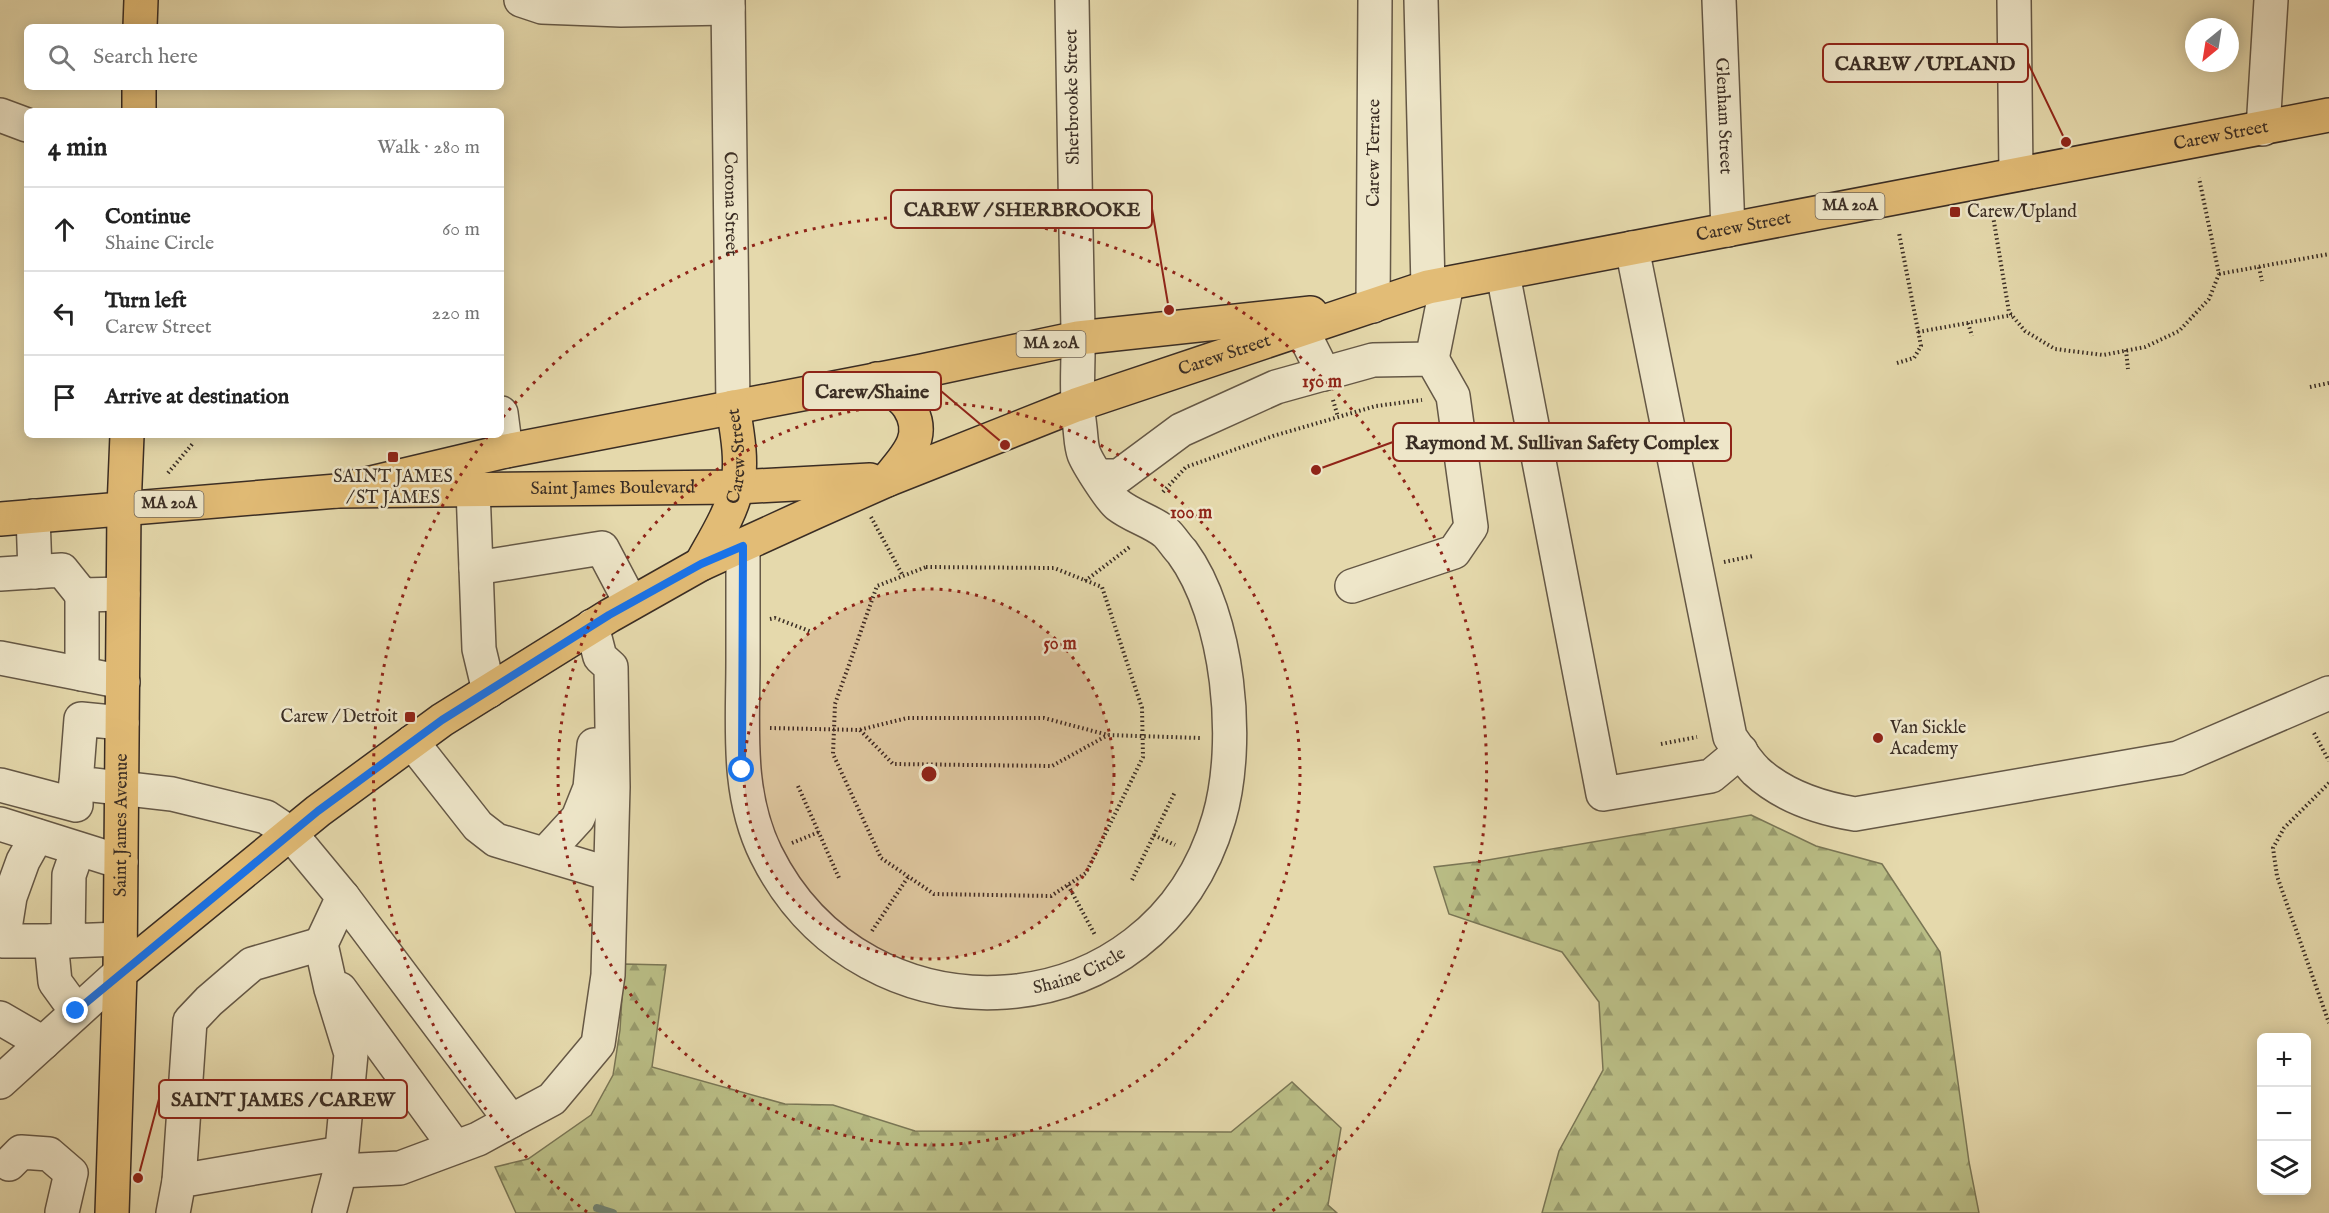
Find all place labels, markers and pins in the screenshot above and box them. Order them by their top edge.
callout: CAREW / UPLAND [1823,44,2028,82]
callout: CAREW / SHERBROOKE [891,190,1152,228]
place label: Carew/Upland [1967,201,2077,224]
marker: Carew/Upland [1948,205,1962,219]
callout: Carew/Shaine [803,372,941,410]
callout: Raymond M. Sullivan Safety Complex [1393,423,1731,461]
marker: SAINT JAMES / ST JAMES [386,450,400,464]
place label: SAINT JAMES / ST JAMES [333,466,453,510]
place label: Carew / Detroit [281,706,398,729]
marker: Carew / Detroit [403,710,417,724]
place label: Van Sickle Academy [1889,717,1966,761]
marker: Van Sickle Academy [1871,731,1885,745]
centre of rings [919,764,939,784]
callout: SAINT JAMES / CAREW [159,1080,407,1118]

